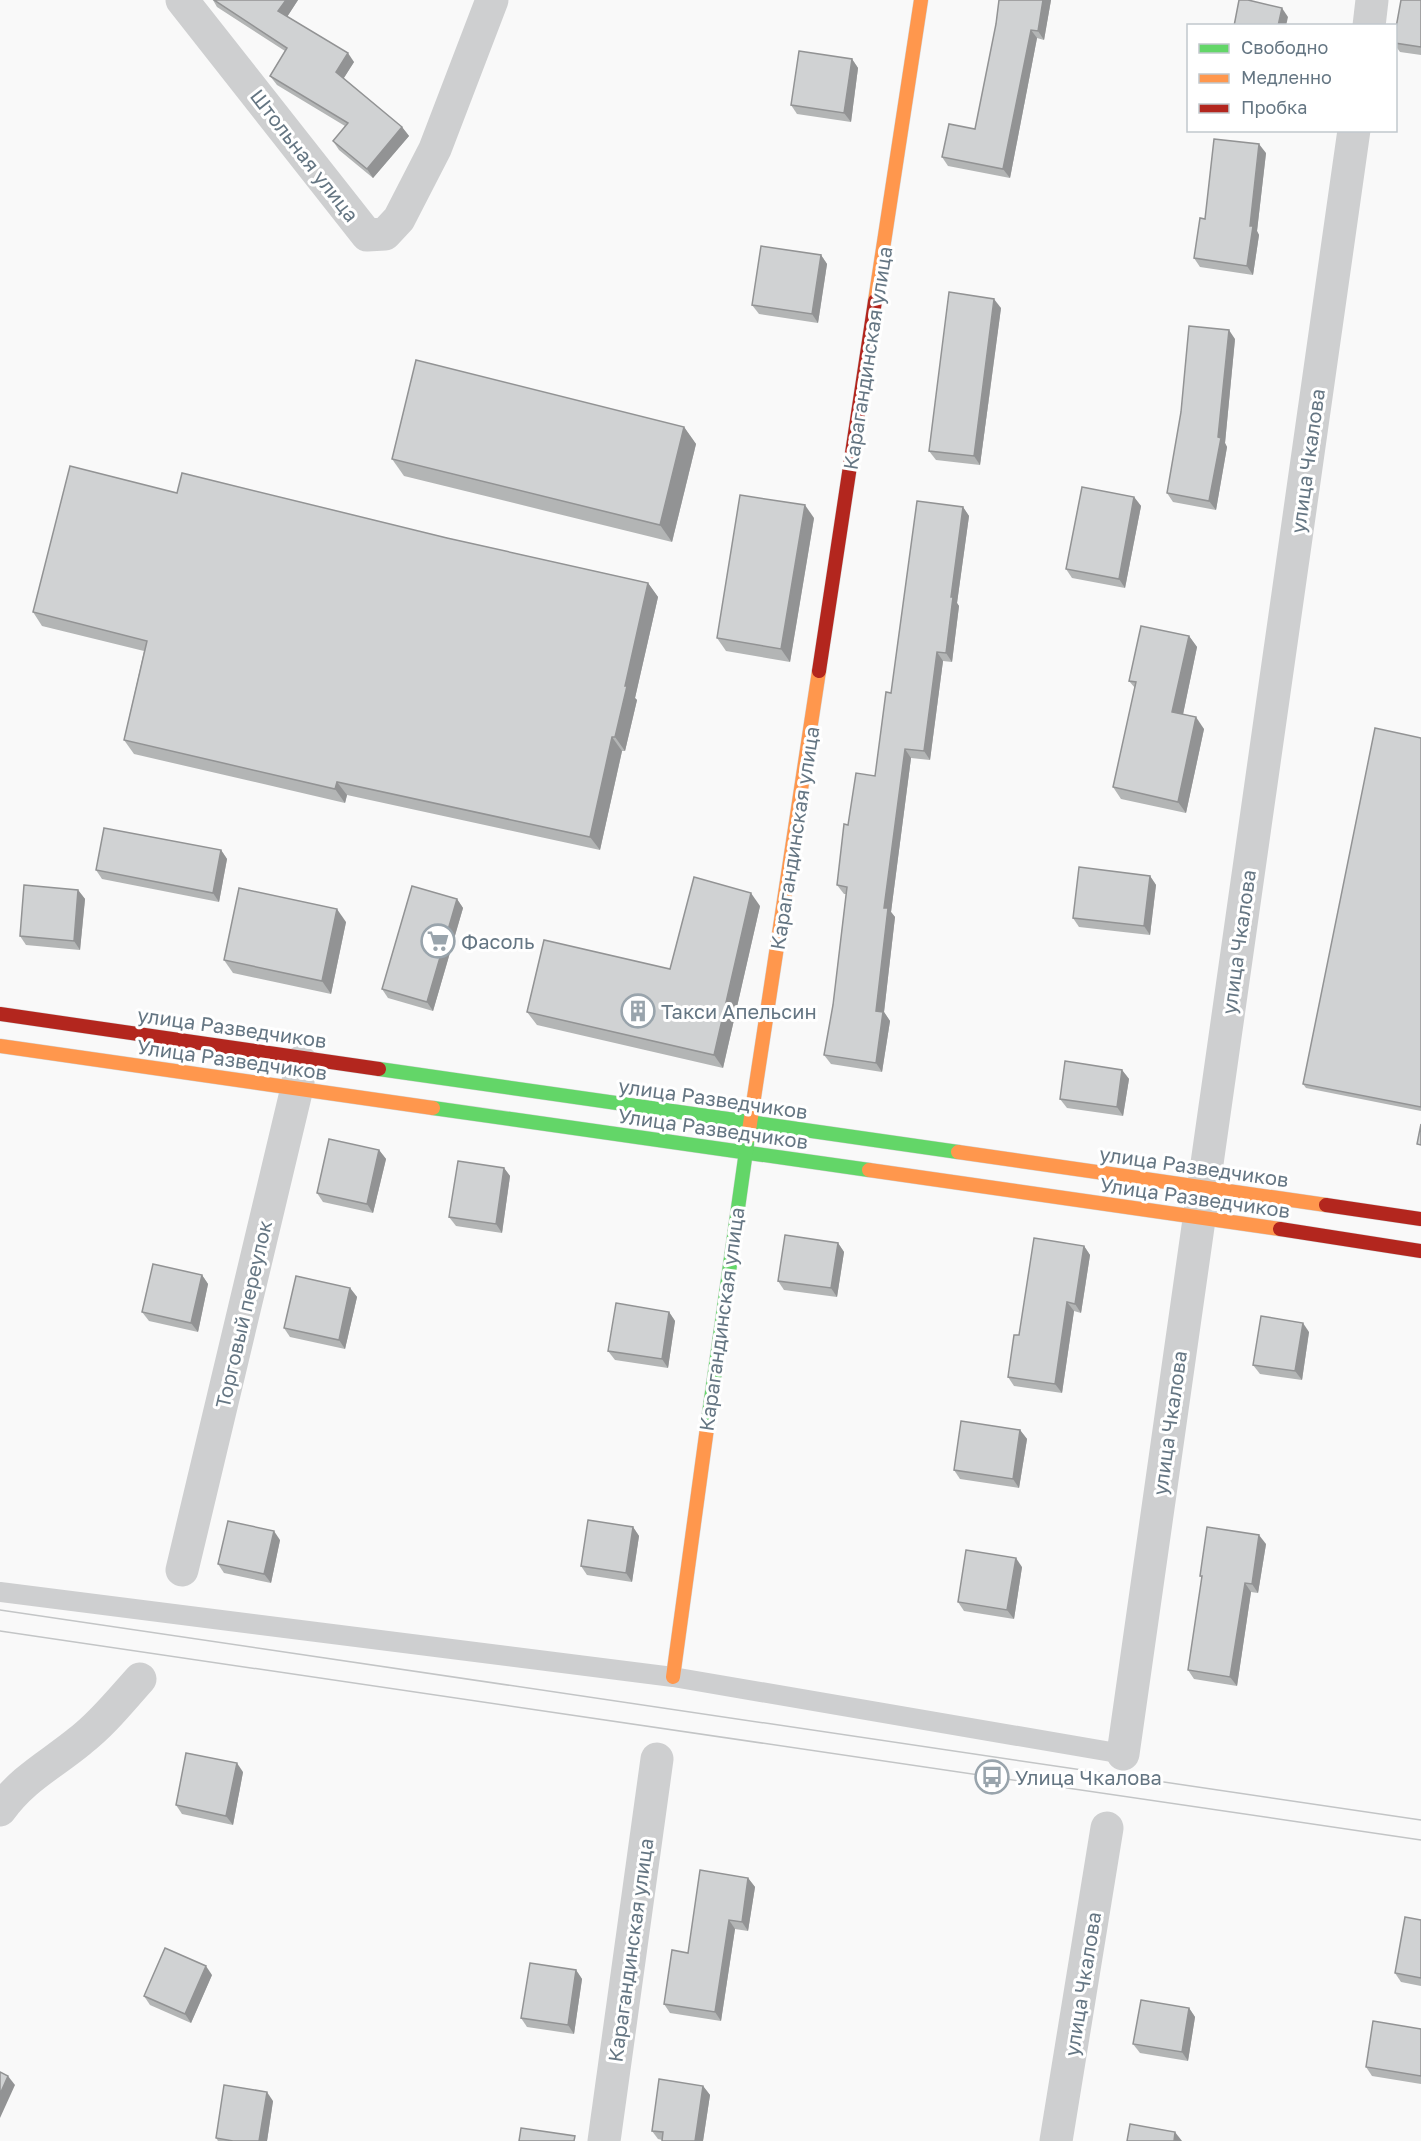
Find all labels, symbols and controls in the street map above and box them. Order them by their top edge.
legend [1187,24,1397,132]
text: Свободно [1241,36,1328,58]
text: Медленно [1241,66,1332,88]
street label: Штольная улица [246,84,364,226]
text: Пробка [1241,96,1307,118]
street label: Карагандинская улица [837,245,897,471]
street label: улица Чкалова [1285,387,1329,535]
street label: Карагандинская улица [764,725,824,951]
street label: улица Чкалова [1216,868,1260,1016]
supermarket icon: Фасоль [420,923,456,959]
place label: Фасоль [461,929,534,953]
building icon: Такси Апельсин [620,993,656,1029]
place label: Такси Апельсин [661,999,817,1023]
street label: улица Разведчиков [136,1002,328,1052]
street label: Улица Разведчиков [135,1034,329,1084]
street label: улица Разведчиков [617,1073,809,1123]
street label: Улица Разведчиков [616,1103,810,1153]
street label: улица Разведчиков [1098,1141,1290,1191]
street label: Улица Разведчиков [1098,1172,1292,1222]
street label: Карагандинская улица [693,1205,749,1433]
street label: Торговый переулок [210,1218,276,1410]
street label: улица Чкалова [1147,1349,1191,1497]
bus stop icon: Улица Чкалова [974,1759,1010,1795]
place label: Улица Чкалова [1015,1765,1162,1789]
street label: Карагандинская улица [602,1836,658,2064]
street label: улица Чкалова [1059,1910,1105,2058]

